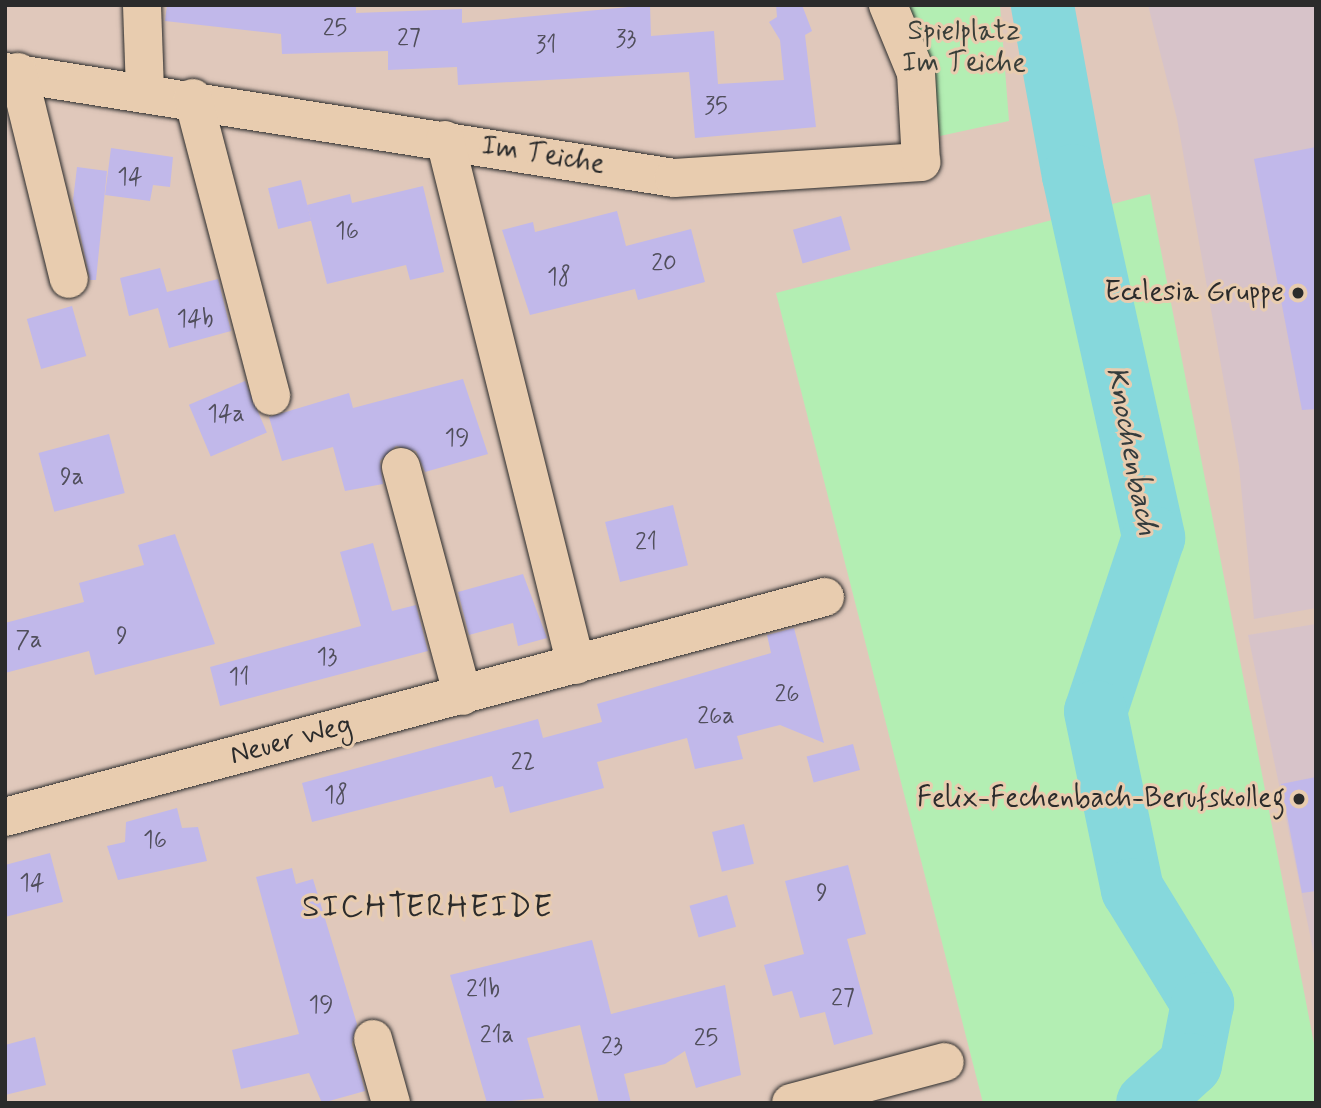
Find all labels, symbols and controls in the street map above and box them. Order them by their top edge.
house number: 25 [323,15,347,43]
park label: Spielplatz Im Teiche [903,15,1025,81]
house number: 27 [397,25,421,53]
house number: 33 [616,26,636,54]
house number: 31 [535,32,557,60]
house number: 35 [704,93,728,121]
street label: Im Teiche [480,130,606,182]
house number: 14 [117,164,143,192]
house number: 16 [335,218,359,246]
house number: 20 [651,250,677,278]
house number: 18 [547,264,571,292]
place label: Ecclesia Gruppe [1104,276,1284,310]
marker: Ecclesia Gruppe [1290,285,1306,301]
house number: 14b [176,306,214,334]
water label: Knochenbach [1097,364,1165,538]
house number: 14a [207,401,245,429]
house number: 19 [444,425,470,453]
house number: 9a [60,464,84,492]
house number: 21 [635,529,657,557]
house number: 9 [116,623,128,651]
house number: 7a [16,627,42,655]
house number: 13 [317,644,337,672]
house number: 11 [228,664,250,692]
house number: 26 [774,681,800,709]
house number: 26a [697,703,735,731]
street label: Neuer Weg [226,709,356,773]
house number: 22 [511,749,535,777]
house number: 18 [324,782,348,810]
place label: Felix-Fechenbach-Berufskolleg [917,782,1285,816]
marker: Felix-Fechenbach-Berufskolleg [1291,791,1307,807]
house number: 16 [143,827,167,855]
house number: 14 [19,870,45,898]
house number: 9 [816,880,828,908]
district label: SICHTERHEIDE [300,888,556,926]
house number: 21b [466,976,500,1004]
house number: 27 [831,985,855,1013]
house number: 19 [308,992,334,1020]
house number: 21a [480,1022,514,1050]
house number: 25 [694,1025,718,1053]
house number: 23 [601,1033,623,1061]

